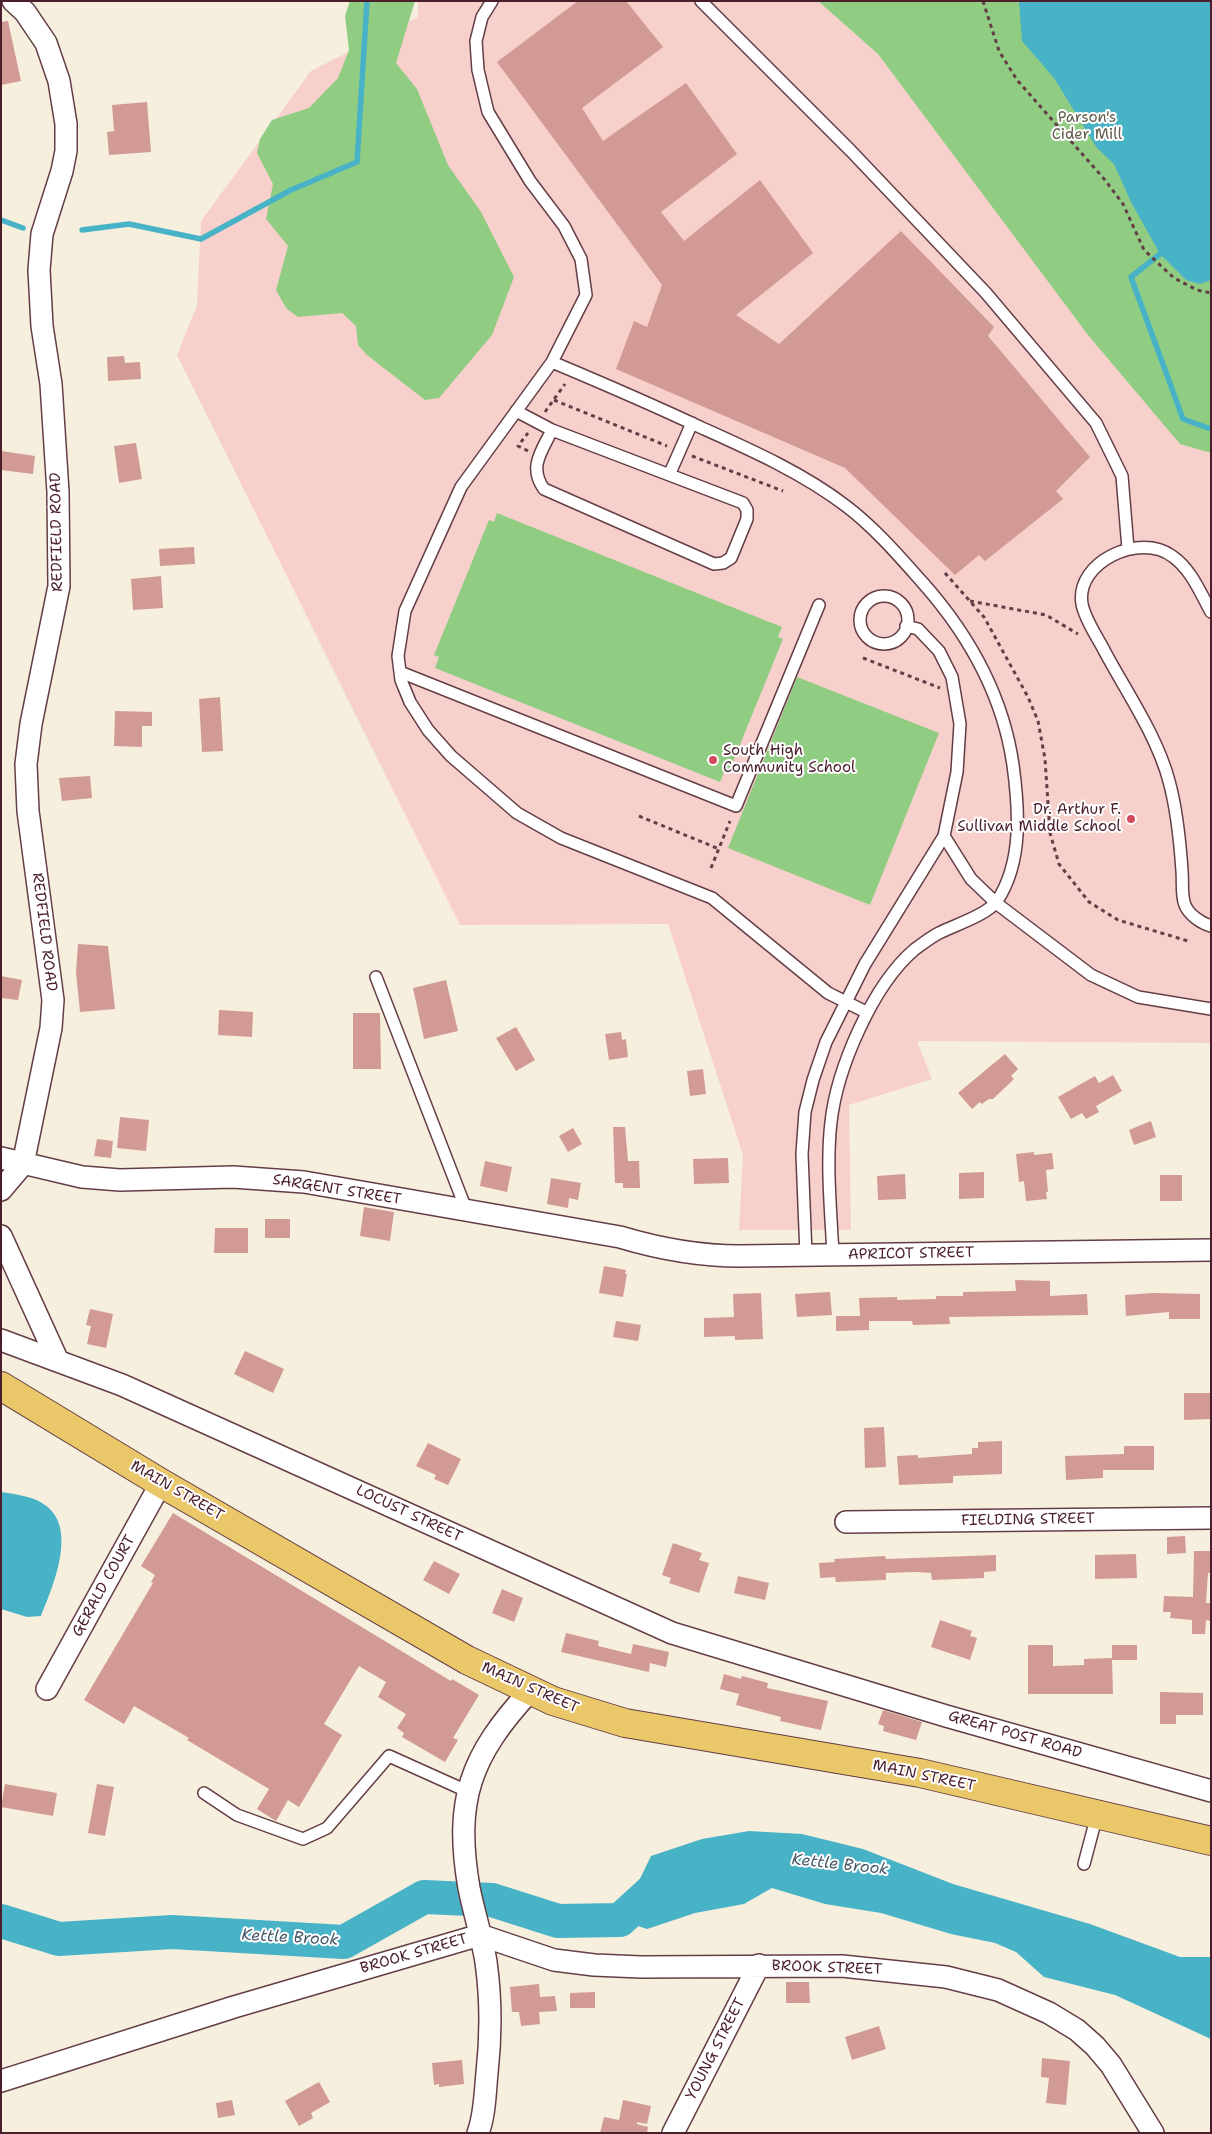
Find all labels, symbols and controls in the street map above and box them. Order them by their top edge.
park label: Parson's Cider Mill [1052,109,1122,144]
street label: REDFIELD ROAD [47,472,67,592]
place label: South High Community School [723,742,856,777]
marker: South High Community School [707,754,719,766]
place label: Dr. Arthur F. Sullivan Middle School [957,801,1121,836]
marker: Dr. Arthur F. Sullivan Middle School [1125,813,1137,825]
street label: REDFIELD ROAD [28,872,60,992]
street label: SARGENT STREET [271,1171,403,1209]
street label: APRICOT STREET [848,1244,974,1264]
street label: MAIN STREET [127,1457,227,1525]
street label: LOCUST STREET [353,1481,465,1547]
street label: FIELDING STREET [961,1510,1095,1530]
street label: GERALD COURT [69,1532,139,1640]
street label: MAIN STREET [479,1659,581,1717]
street label: GREAT POST ROAD [946,1707,1084,1763]
street label: MAIN STREET [871,1756,977,1796]
water label: Kettle Brook [791,1850,889,1880]
water label: Kettle Brook [241,1926,339,1950]
street label: BROOK STREET [358,1930,470,1978]
street label: BROOK STREET [771,1957,883,1979]
street label: YOUNG STREET [683,1995,749,2103]

